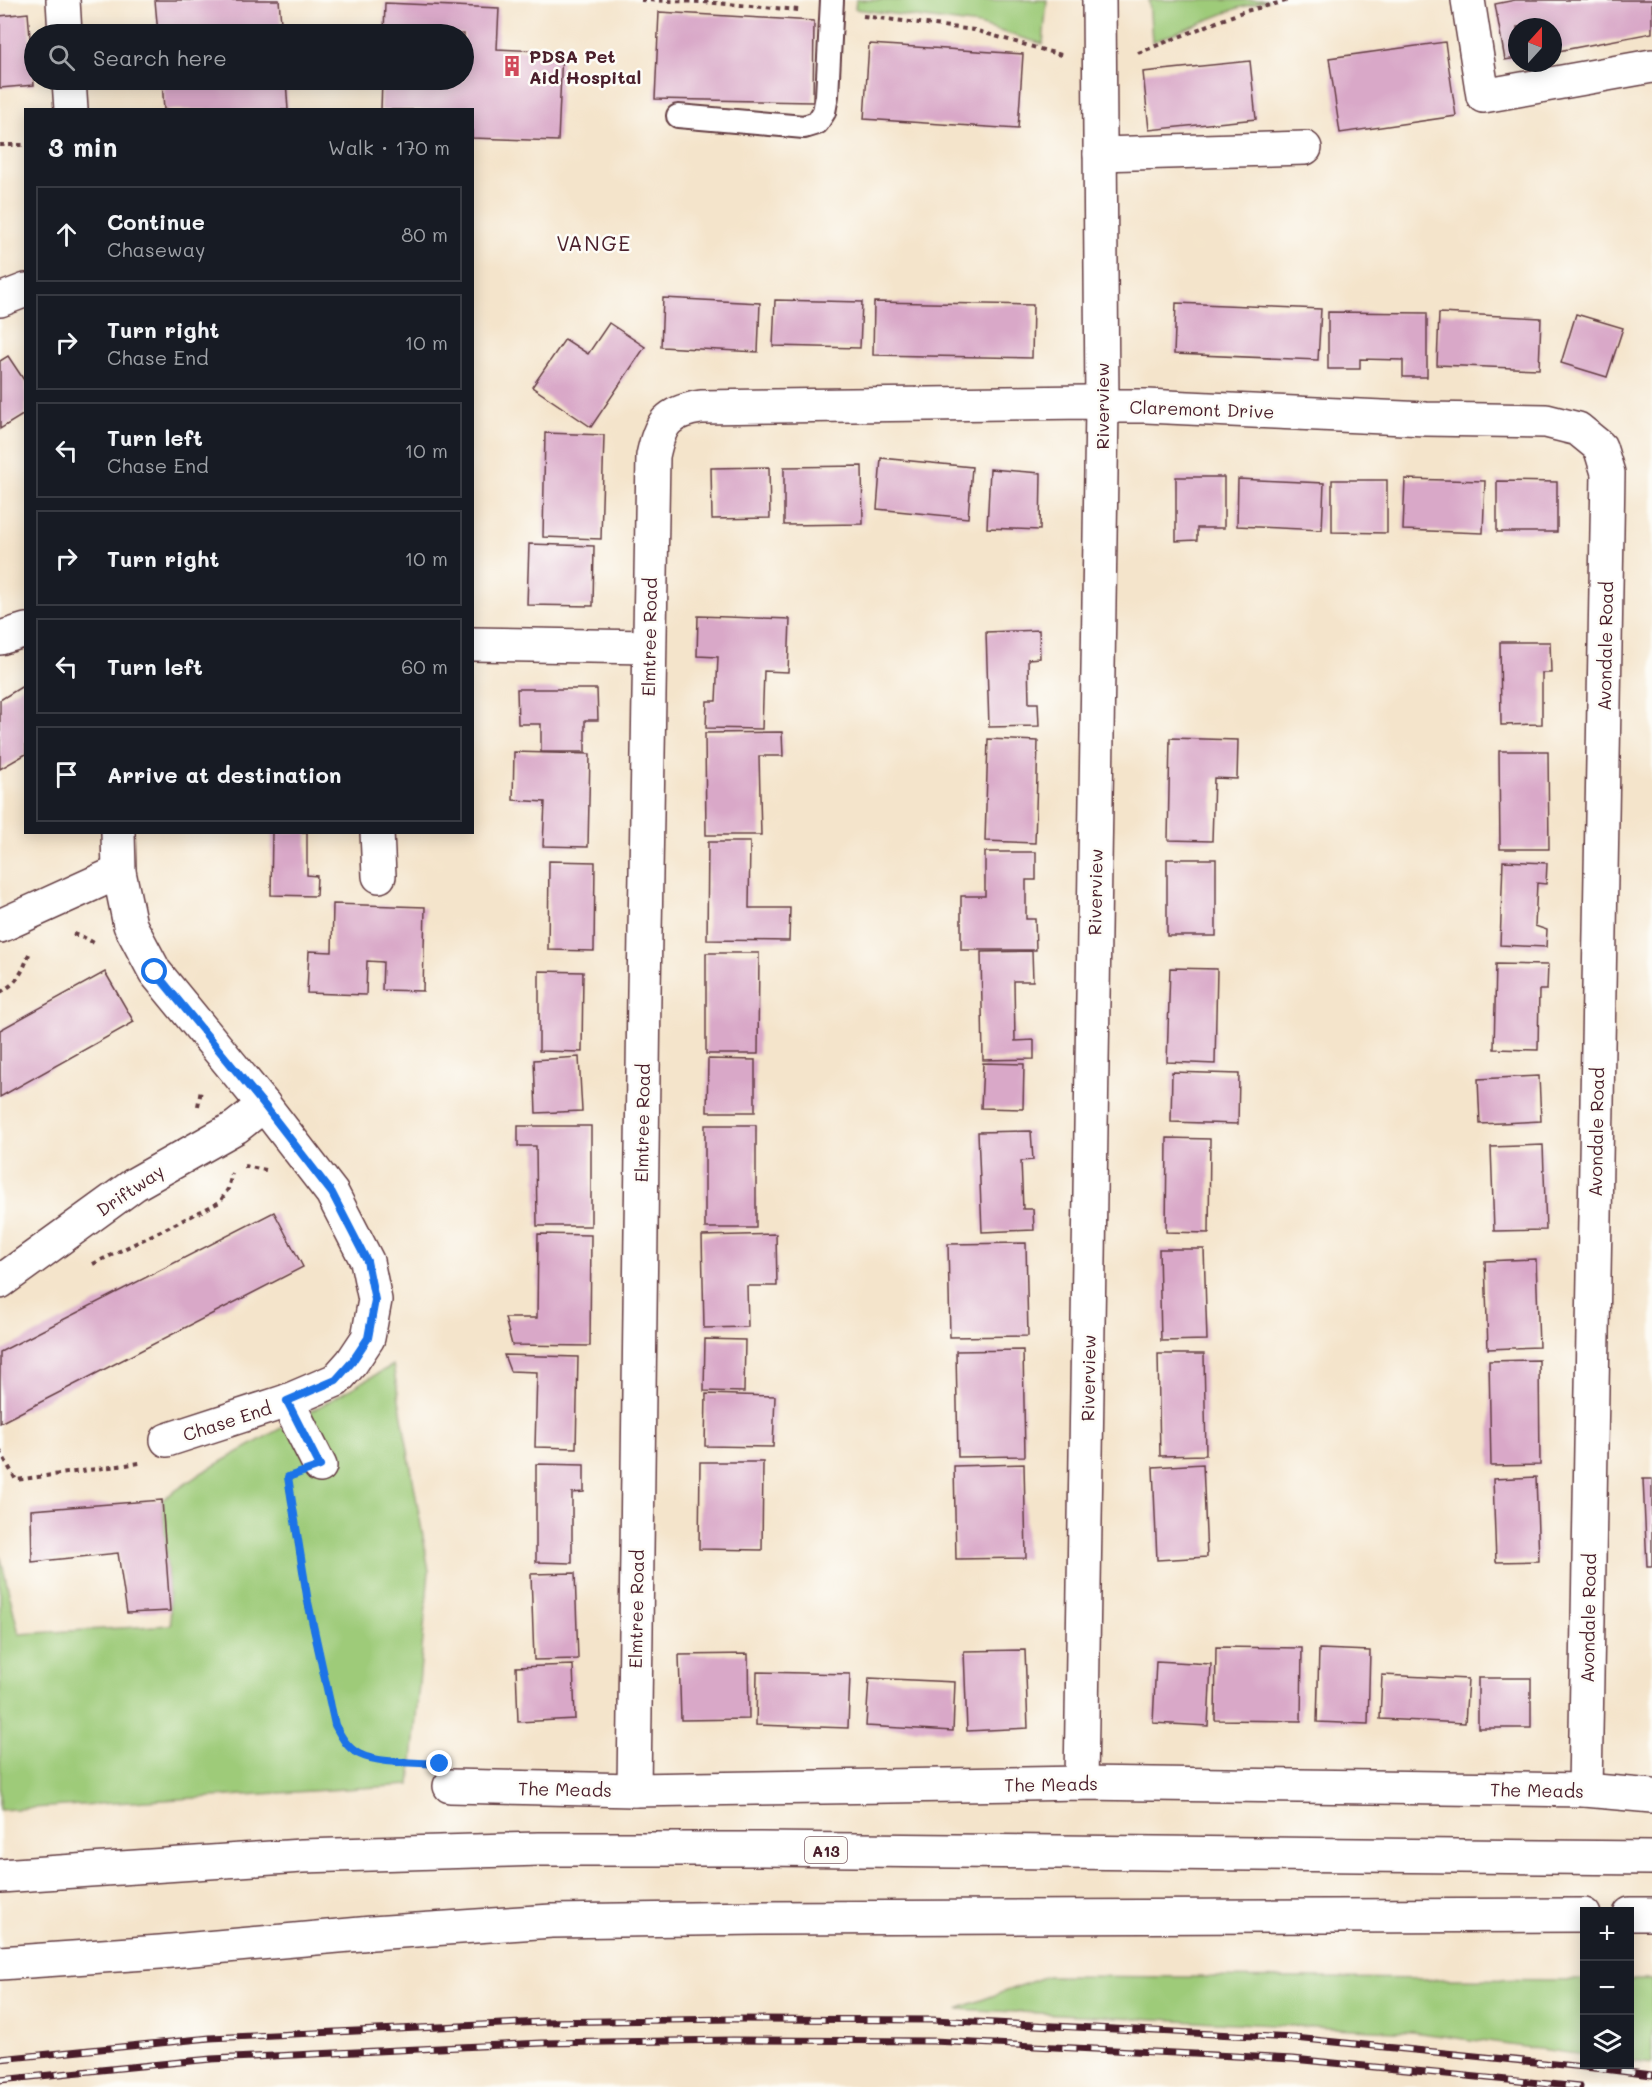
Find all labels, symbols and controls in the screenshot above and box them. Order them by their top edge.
north arrow [1508,18,1562,72]
search box [24,24,474,90]
icon: search [45,41,78,74]
text: Search here [93,43,227,72]
place label: PDSA Pet Aid Hospital [529,44,641,89]
building icon: PDSA Pet Aid Hospital [500,54,524,78]
text: 3 min [48,130,117,164]
text: Walk · 170 m [328,134,450,160]
text: Continue [107,207,205,236]
icon: ahead [50,218,83,251]
text: 80 m [401,221,448,247]
district label: VANGE [556,229,632,256]
text: Chaseway [107,236,206,262]
text: Turn right [107,315,219,344]
icon: right [50,326,83,359]
text: 10 m [404,329,448,355]
text: Chase End [107,344,209,370]
street label: Riverview [1090,363,1114,449]
street label: Claremont Drive [1129,394,1275,424]
text: Turn left [107,423,203,452]
icon: left [50,434,83,467]
text: 10 m [404,437,448,463]
text: Chase End [107,452,209,478]
icon: right [50,542,83,575]
text: Turn right [107,544,219,573]
text: 10 m [404,545,448,571]
street label: Elmtree Road [636,577,662,697]
street label: Avondale Road [1592,581,1618,711]
icon: left [50,650,83,683]
text: Turn left [107,652,203,681]
text: 60 m [401,653,448,679]
icon: arrive [50,758,83,791]
text: Arrive at destination [107,760,342,789]
street label: Riverview [1082,848,1108,936]
route start [141,958,167,984]
street label: Elmtree Road [629,1063,655,1183]
street label: Avondale Road [1583,1067,1609,1197]
street label: Driftway [92,1159,168,1221]
street label: Riverview [1075,1334,1101,1422]
street label: Chase End [180,1395,274,1447]
street label: Elmtree Road [623,1549,649,1669]
street label: Avondale Road [1575,1553,1601,1683]
route end [426,1750,452,1776]
street label: The Meads [1004,1771,1098,1797]
street label: The Meads [518,1776,612,1802]
street label: The Meads [1490,1777,1584,1803]
road number: A13 [805,1837,847,1863]
map controls [1580,1907,1634,2069]
button: + [1580,1907,1634,1961]
button: − [1580,1961,1634,2015]
button: layers [1580,2015,1634,2069]

